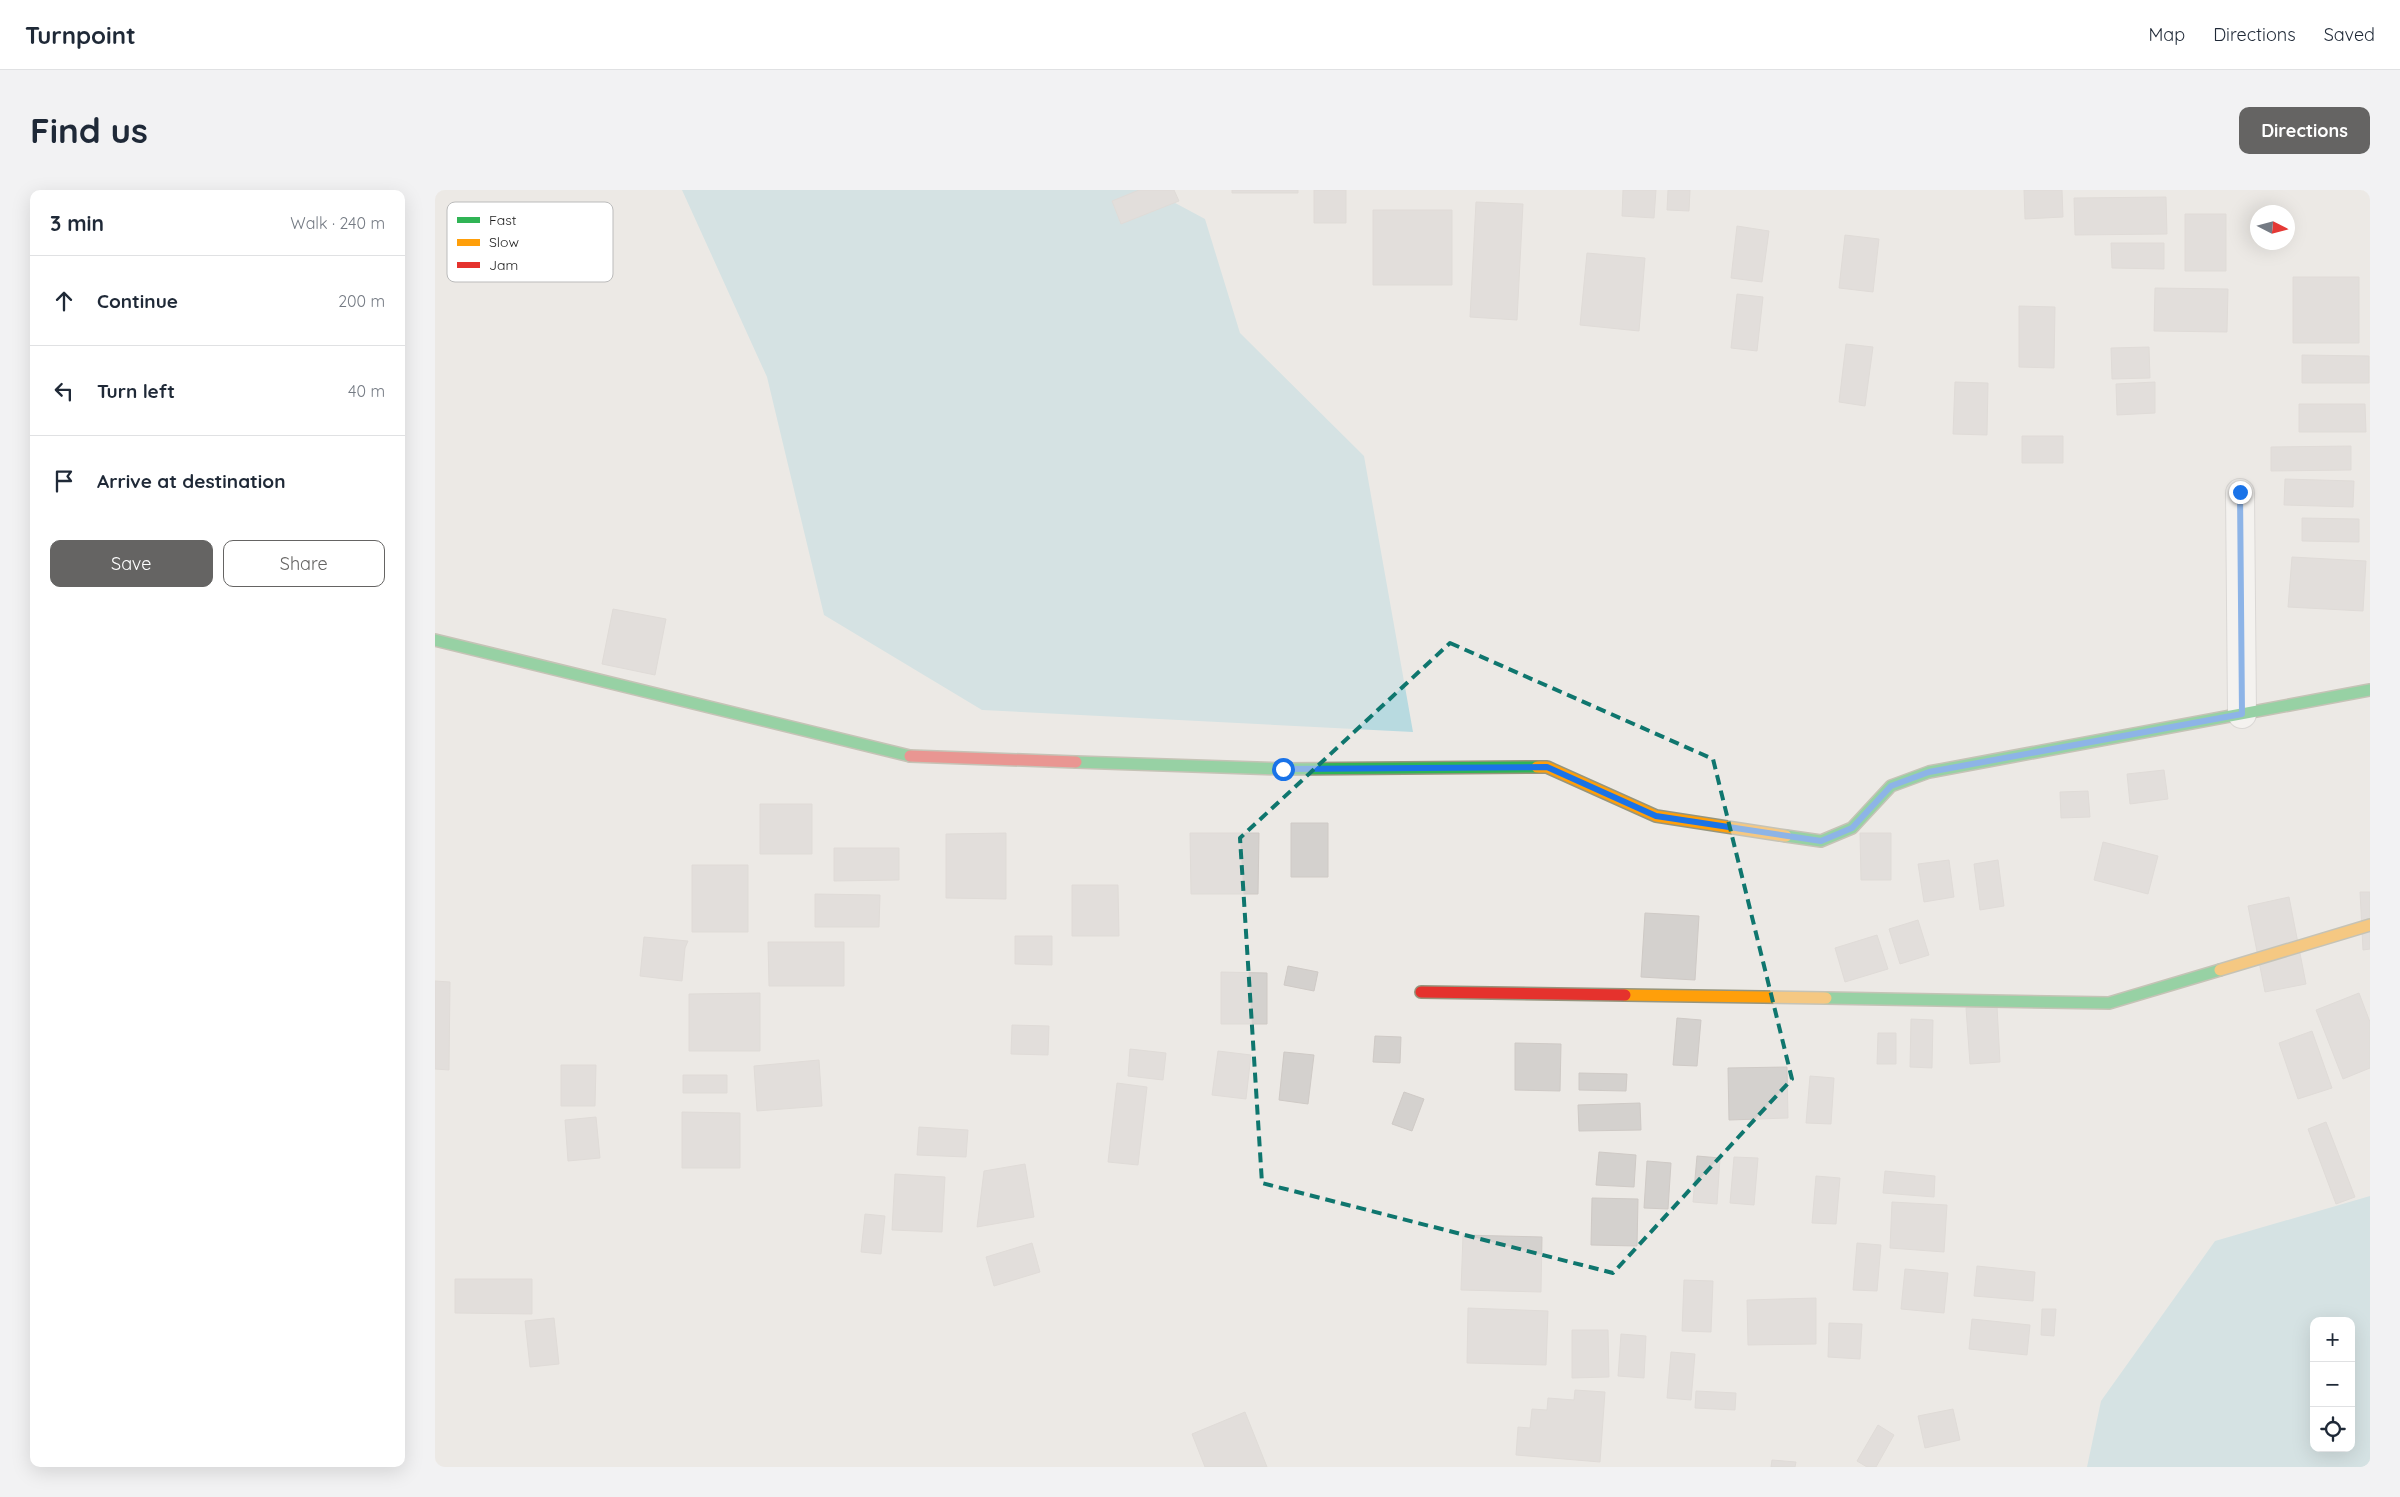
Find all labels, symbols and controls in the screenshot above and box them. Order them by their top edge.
text: Turnpoint [25,20,136,50]
text: Map [2148,23,2185,46]
text: Directions [2213,23,2296,46]
text: Saved [2324,23,2375,46]
button: Directions [2239,107,2370,154]
text: Find us [30,108,148,152]
legend [447,202,613,282]
north arrow [2250,205,2295,250]
text: 3 min [50,210,104,236]
text: Fast [489,211,517,229]
text: Walk · 240 m [290,213,385,233]
text: Slow [489,233,519,251]
text: Jam [489,256,518,274]
icon: ahead [50,287,78,315]
text: Continue [97,289,178,313]
text: 200 m [338,291,385,311]
icon: left [50,377,78,405]
text: Turn left [97,379,175,403]
text: 40 m [348,381,385,401]
icon: arrive [50,467,78,495]
text: Arrive at destination [97,469,286,493]
route end [2229,481,2252,504]
button: Save [50,540,213,587]
button: Share [223,540,385,587]
route start [1272,758,1295,781]
map controls [2310,1317,2355,1452]
button: + [2310,1317,2355,1362]
button: − [2310,1362,2355,1407]
button: locate [2310,1407,2355,1452]

